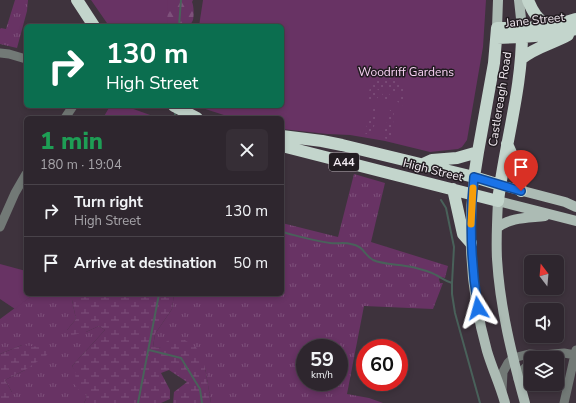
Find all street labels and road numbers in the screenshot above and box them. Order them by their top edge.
street label: Jane Street [504,9,566,31]
street label: Castlereagh Road [485,50,515,148]
road number: A44 [329,153,359,171]
street label: High Street [401,155,466,185]

